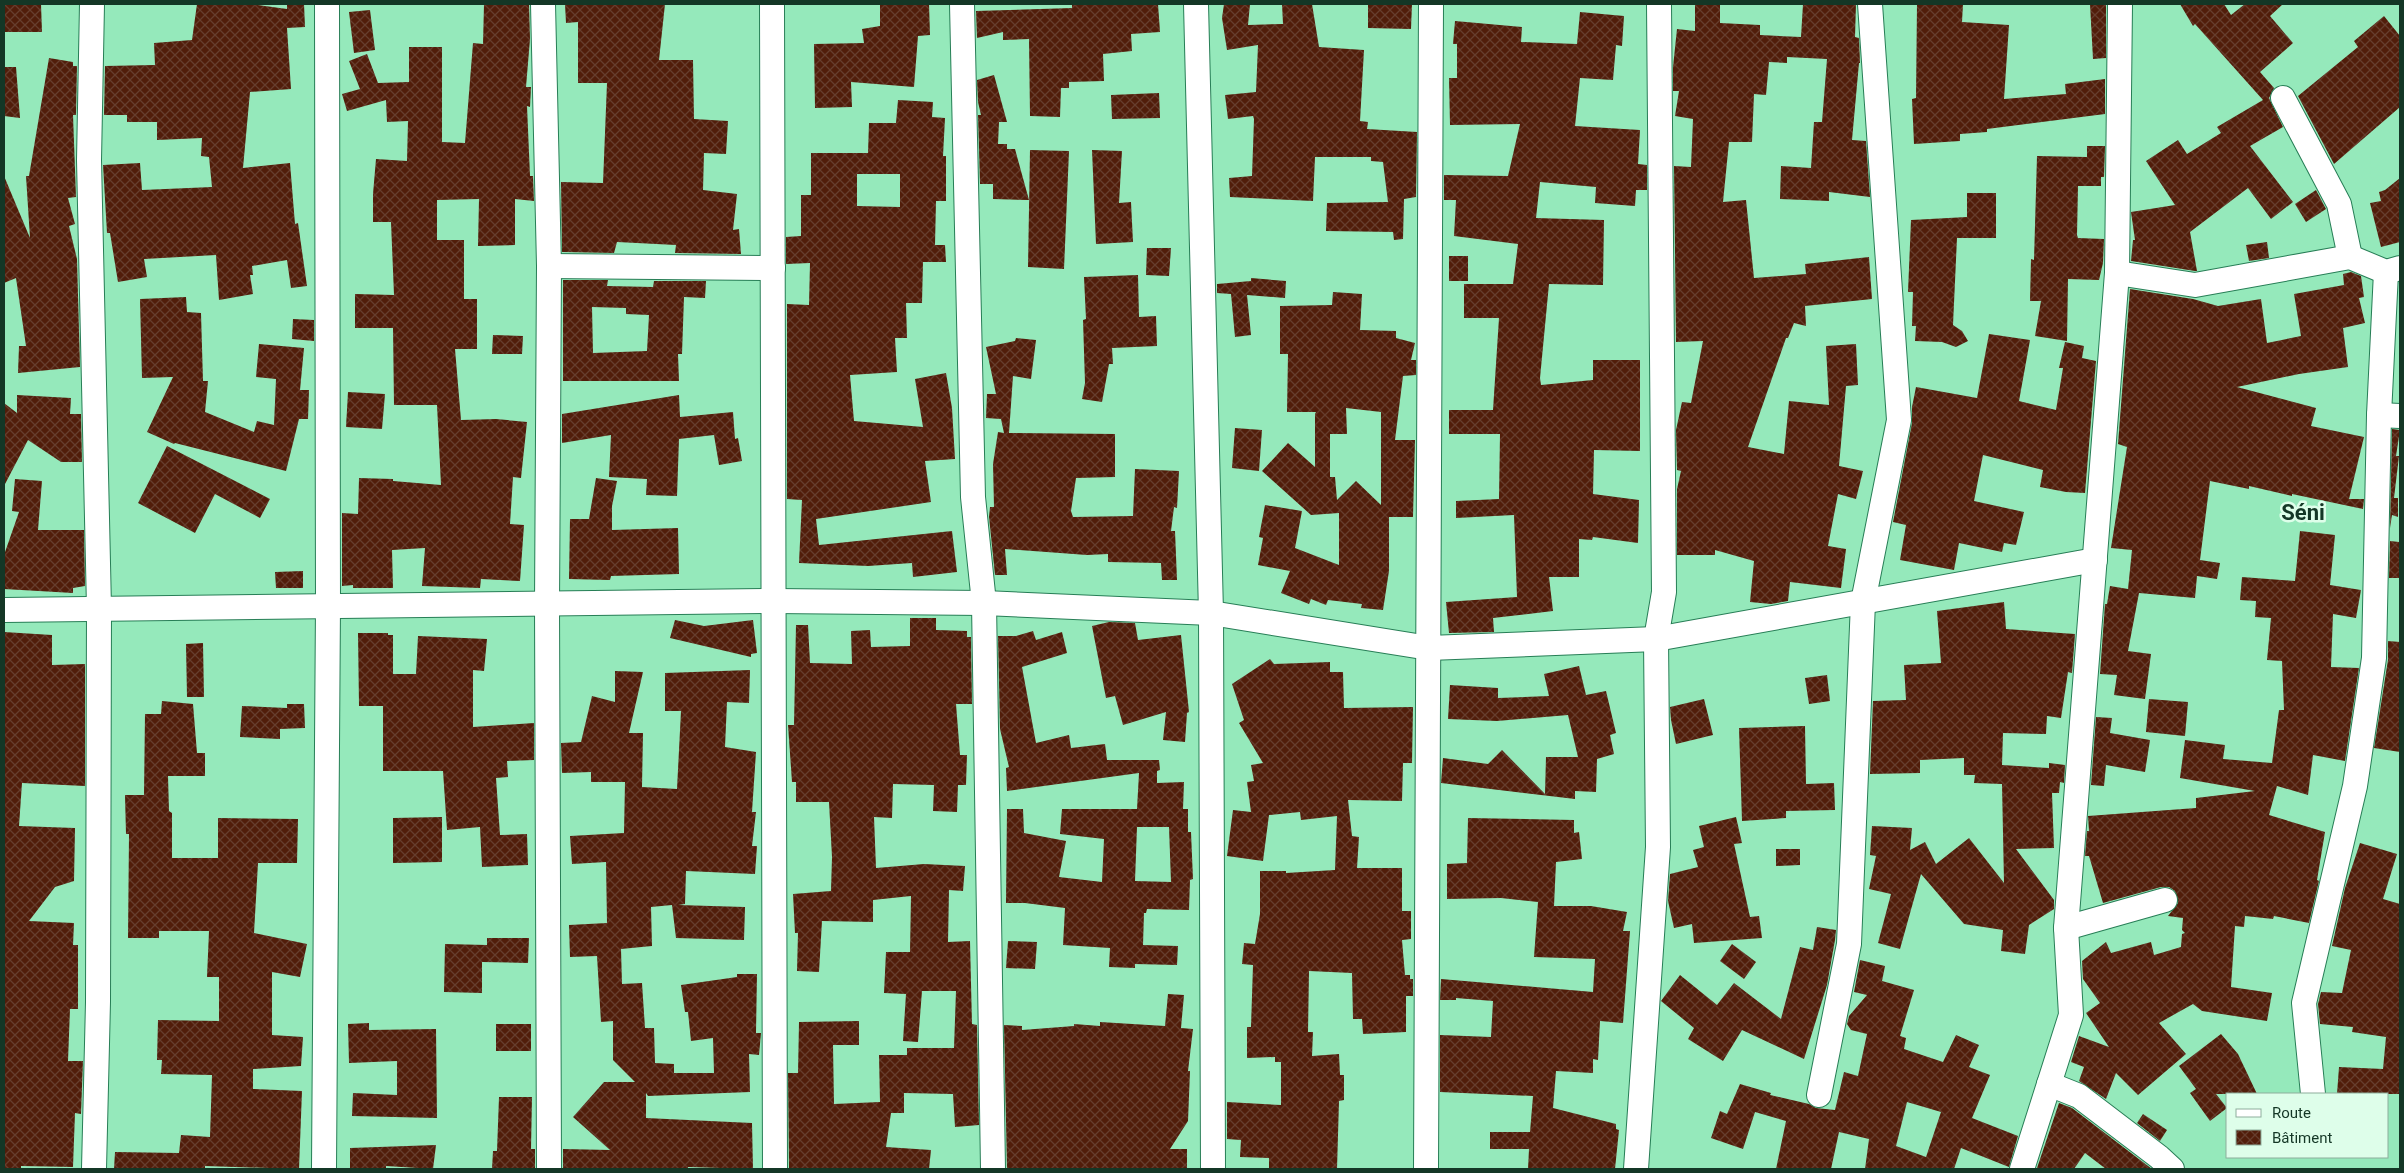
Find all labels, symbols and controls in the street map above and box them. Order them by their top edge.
district label: Séni [2281,500,2325,525]
legend [2226,1093,2389,1158]
text: Route [2272,1104,2311,1122]
text: Bâtiment [2272,1129,2332,1147]

